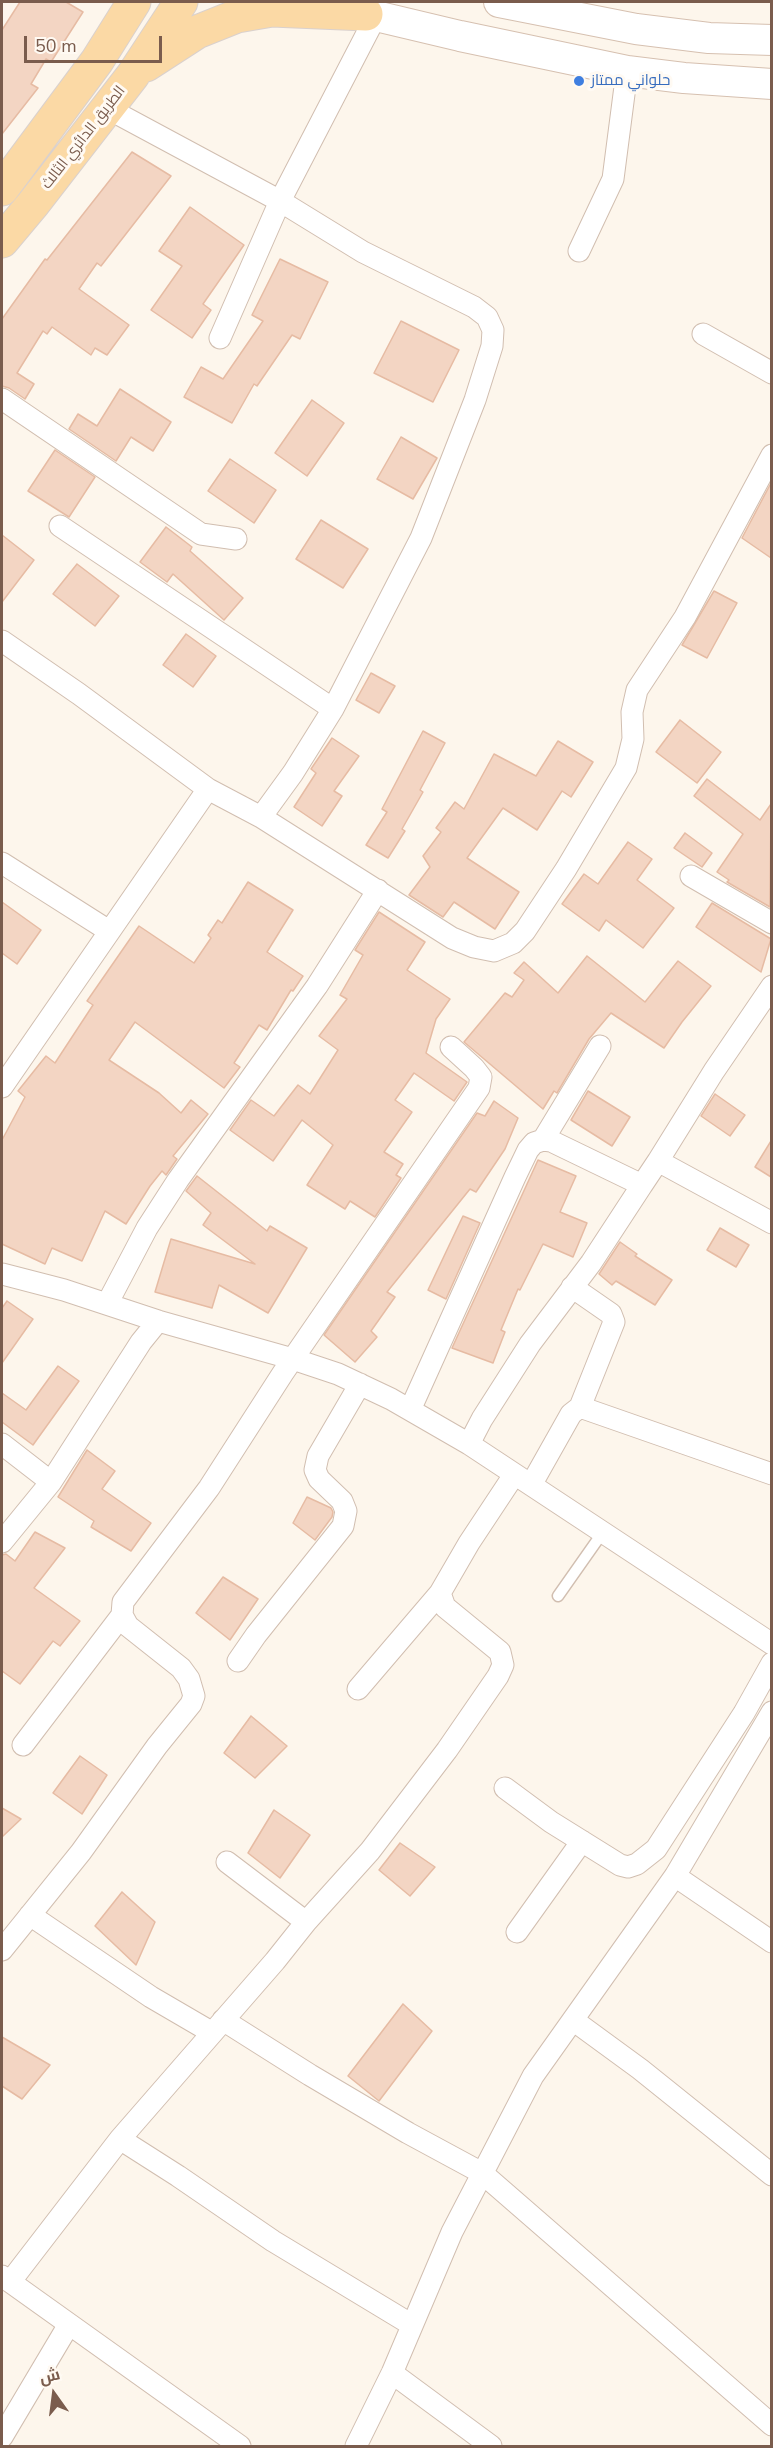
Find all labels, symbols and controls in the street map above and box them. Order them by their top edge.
scale bar [27,24,165,62]
text: 50 m [35,34,77,58]
place label: حلواني ممتاز [591,72,670,90]
marker: حلواني ممتاز [572,74,586,88]
street label: الطريق الدائري الثالث [38,83,130,193]
text: ش [37,2363,62,2390]
north arrow [24,2364,84,2424]

